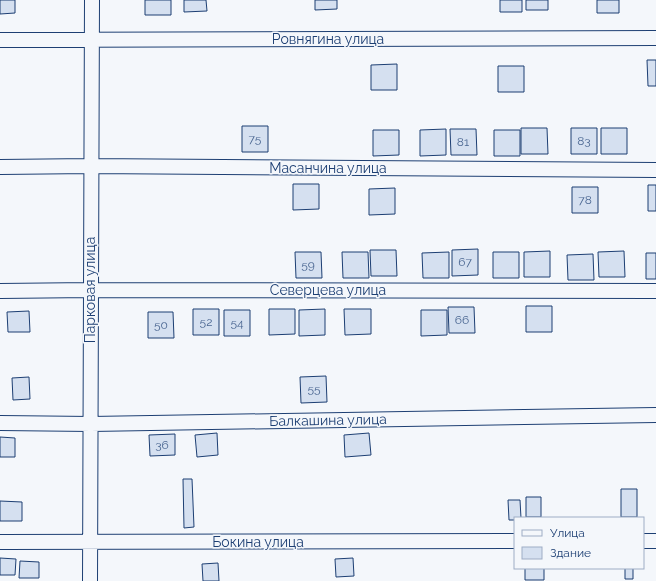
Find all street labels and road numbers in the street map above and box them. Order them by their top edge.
street label: Ровнягина улица [272,31,384,47]
street label: Масанчина улица [269,160,387,176]
street label: Парковая улица [82,237,98,343]
street label: Северцева улица [270,282,386,298]
street label: Балкашина улица [269,411,387,429]
street label: Бокина улица [212,534,304,550]

